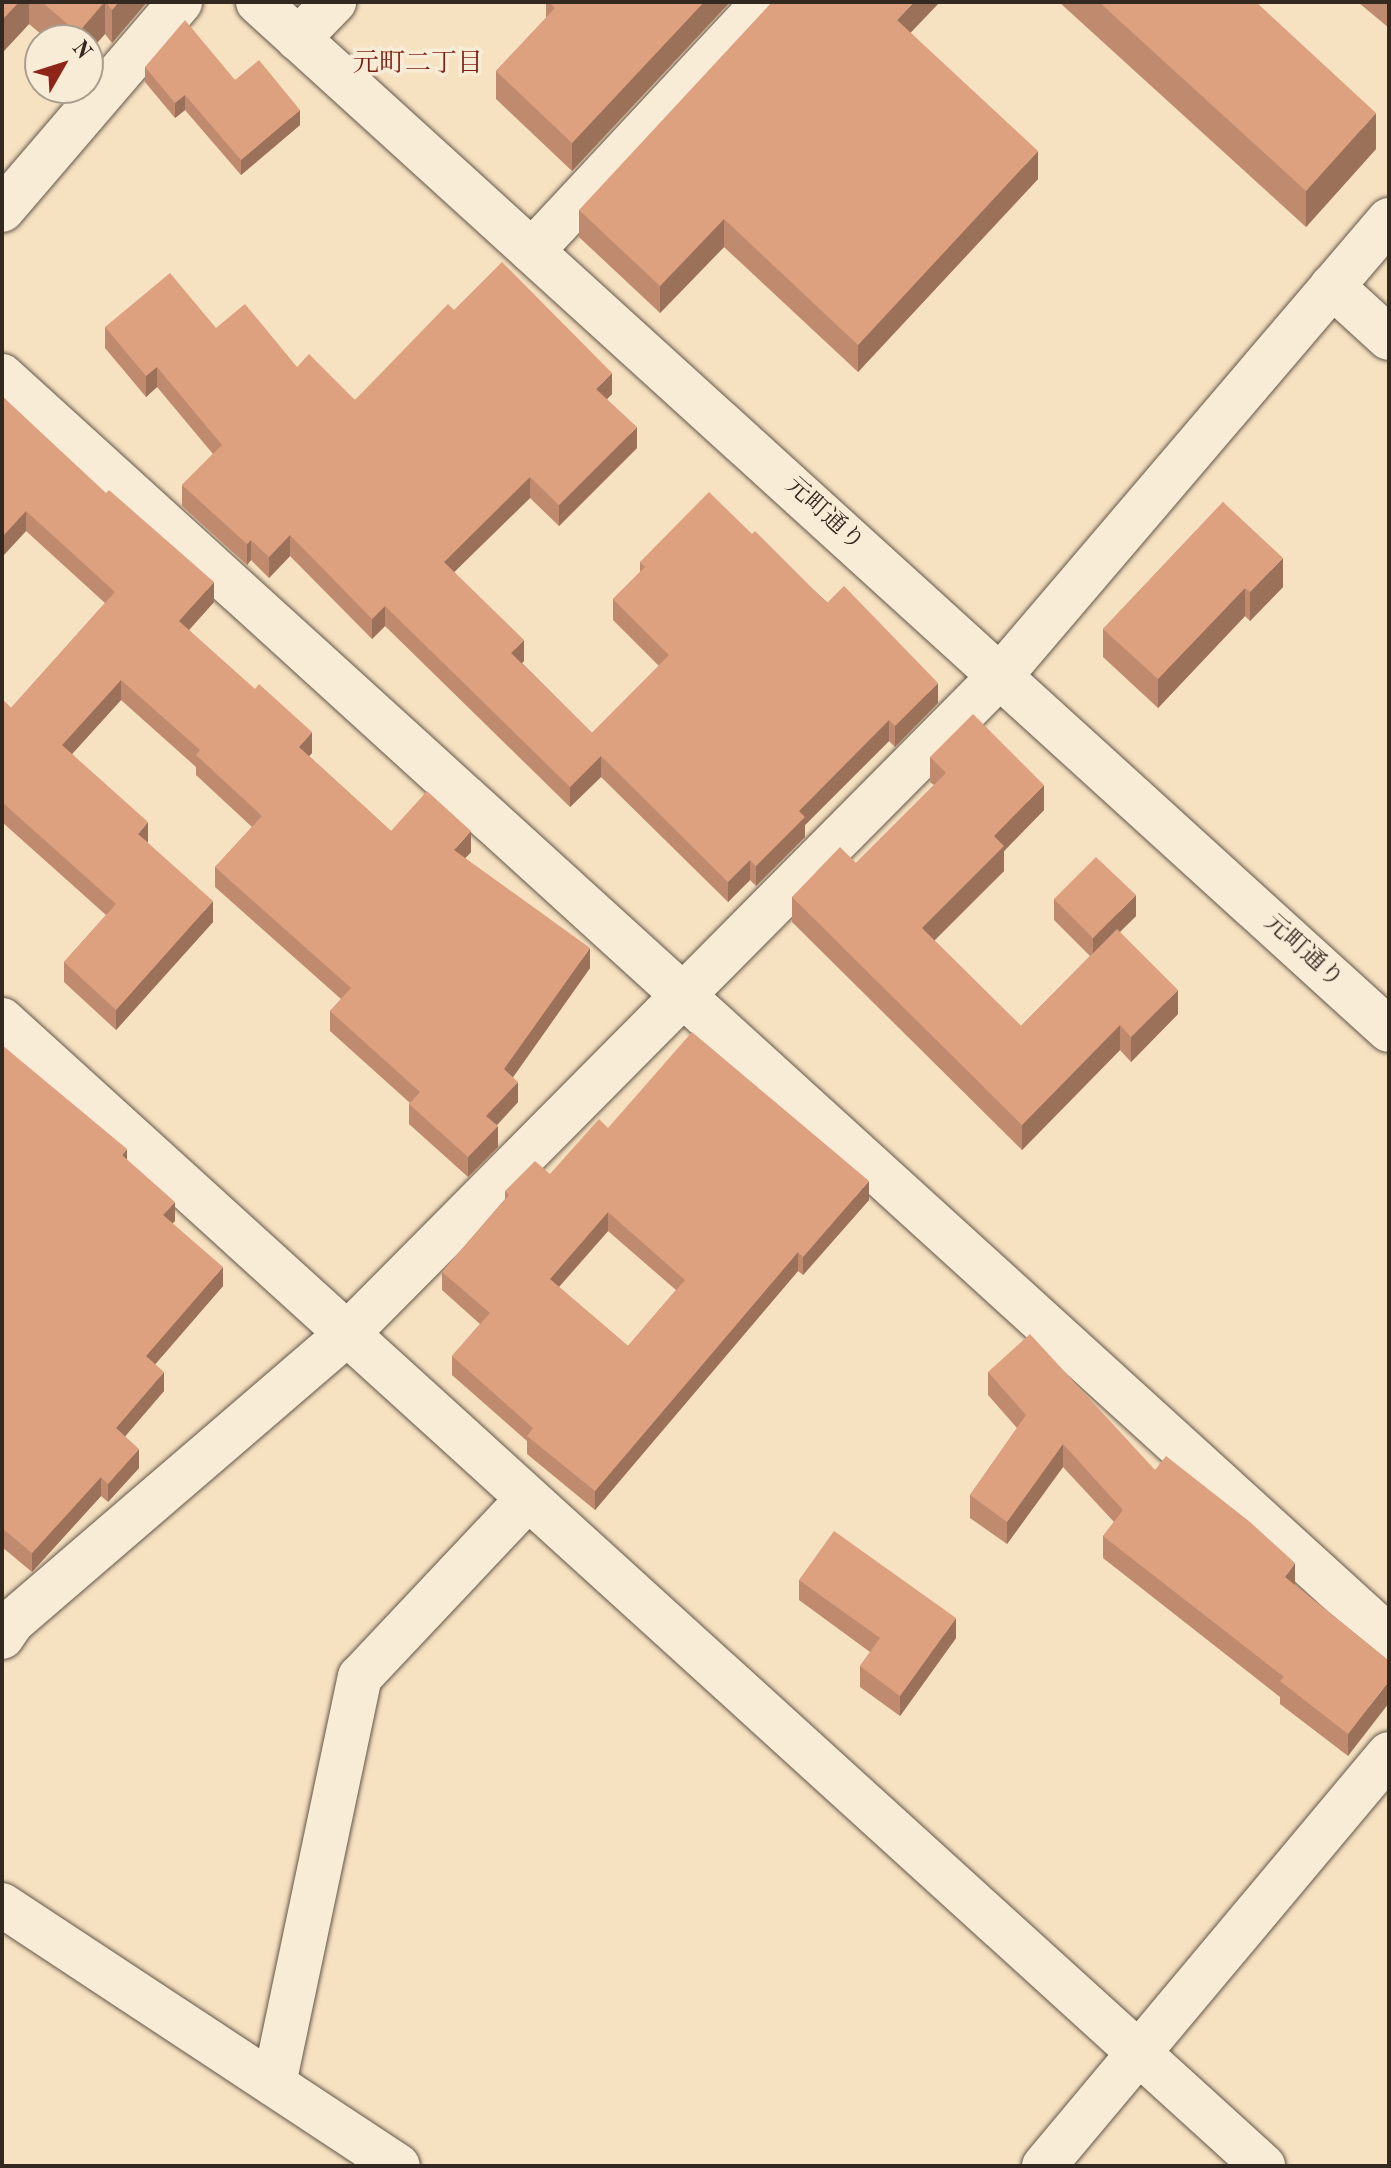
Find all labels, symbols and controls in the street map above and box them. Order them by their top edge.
north arrow [24,24,104,104]
text: N [67,37,95,64]
district label: 元町二丁目 [353,49,483,81]
street label: 元町通り [779,472,869,558]
street label: 元町通り [1258,909,1348,995]

